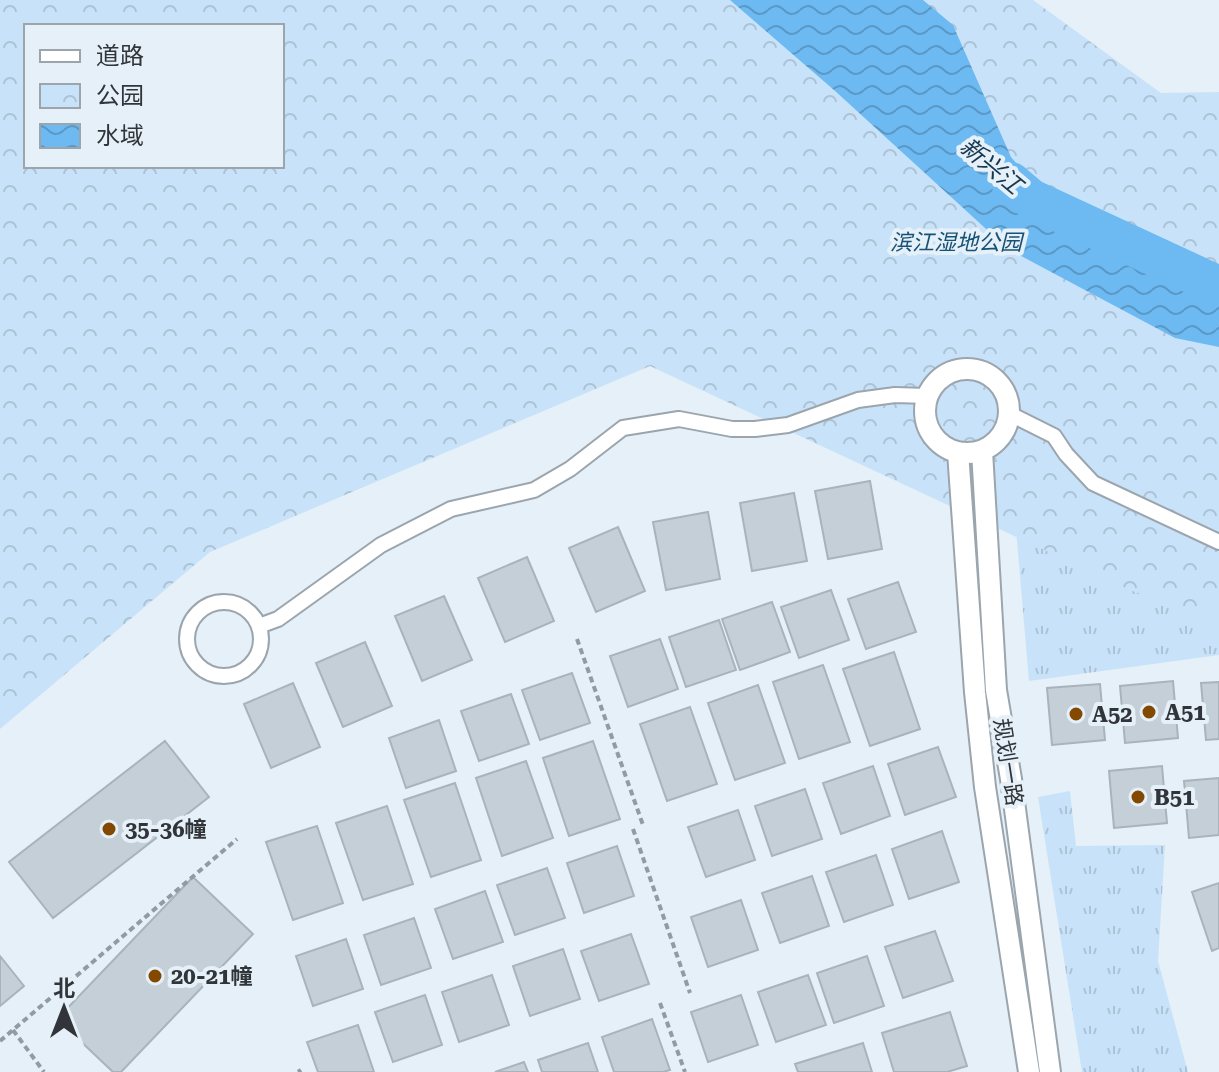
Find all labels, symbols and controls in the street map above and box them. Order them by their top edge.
legend [24,24,284,168]
text: 道路 [96,42,144,70]
text: 公园 [96,82,144,110]
text: 水域 [96,122,144,150]
water label: 新兴江 [954,132,1030,202]
park label: 滨江湿地公园 [890,230,1025,255]
place label: A51 [1165,700,1206,725]
place label: A52 [1092,702,1133,727]
marker: A51 [1140,703,1158,721]
marker: A52 [1067,705,1085,723]
street label: 规划一路 [989,717,1027,807]
place label: B51 [1154,785,1194,810]
marker: B51 [1129,788,1147,806]
place label: 35-36幢 [125,817,207,842]
marker: 35-36幢 [100,820,118,838]
place label: 20-21幢 [171,964,253,989]
marker: 20-21幢 [146,967,164,985]
north arrow [24,968,104,1048]
text: 北 [53,976,75,1001]

